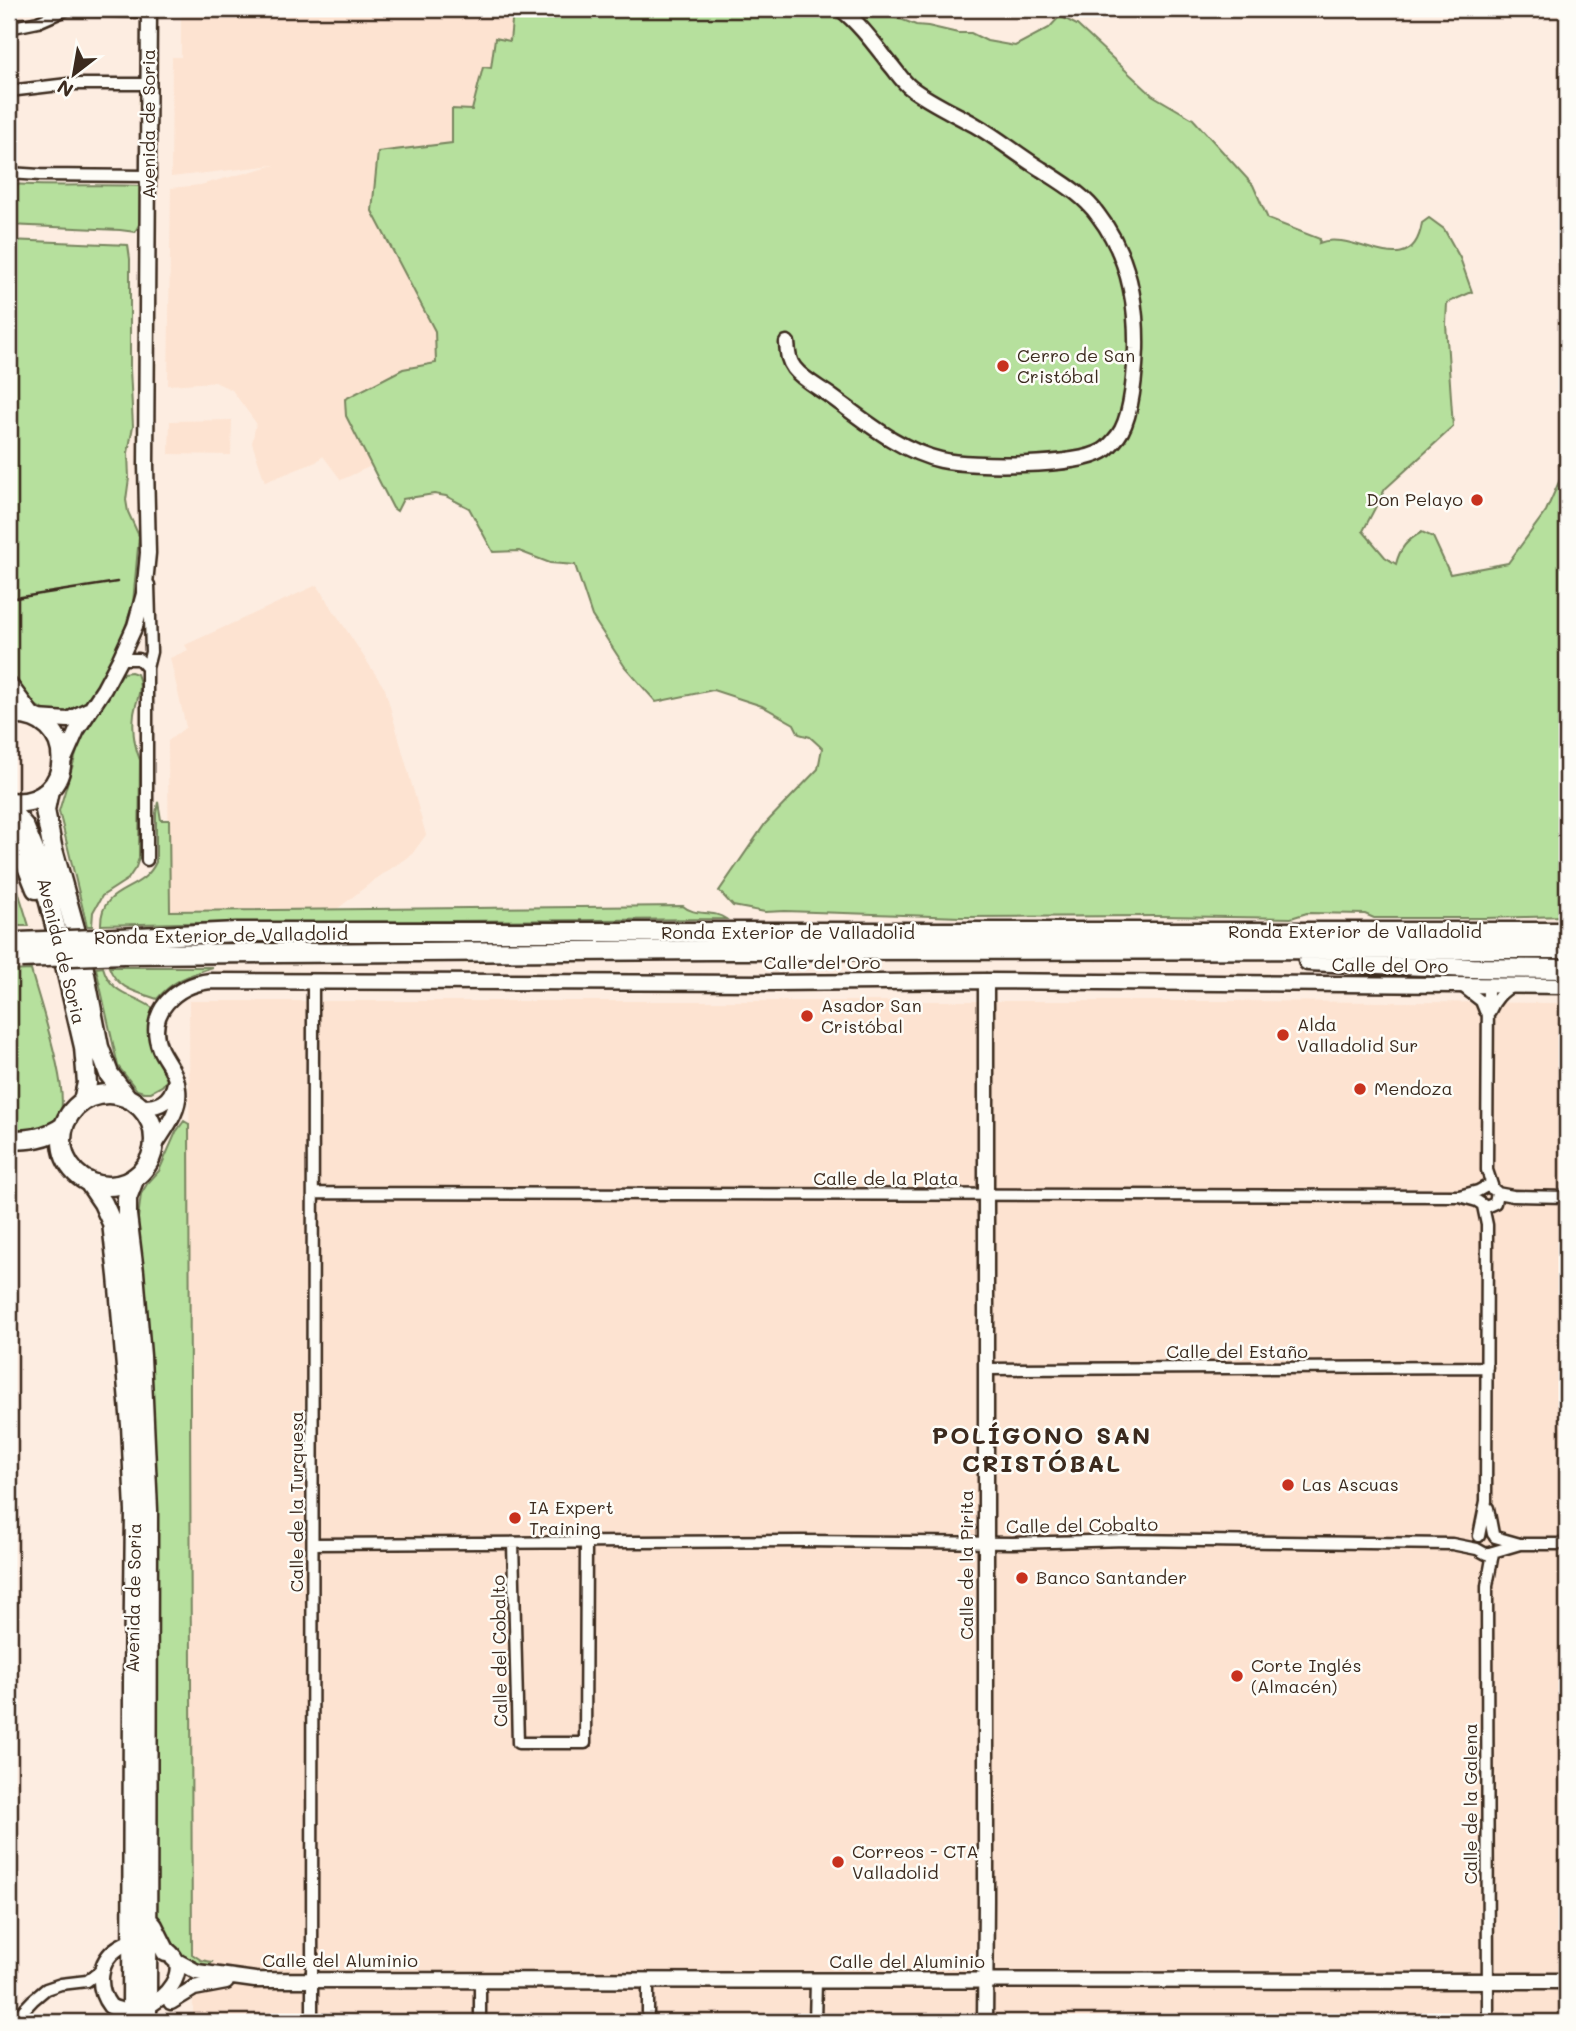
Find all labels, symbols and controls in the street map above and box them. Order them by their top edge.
north arrow [38,38,108,108]
street label: Avenida de Soria [136,49,160,199]
text: N [52,75,78,103]
place label: Cerro de San Cristóbal [1017,343,1135,388]
marker: Cerro de San Cristóbal [995,358,1011,374]
place label: Don Pelayo [1366,487,1463,511]
marker: Don Pelayo [1469,492,1485,508]
street label: Avenida de Soria [32,875,92,1026]
street label: Ronda Exterior de Valladolid [1228,919,1482,943]
street label: Ronda Exterior de Valladolid [661,920,915,944]
street label: Ronda Exterior de Valladolid [94,921,348,949]
street label: Calle del Oro [764,950,881,974]
street label: Calle del Oro [1331,952,1449,978]
place label: Asador San Cristóbal [821,993,922,1038]
marker: Asador San Cristóbal [799,1008,815,1024]
place label: Alda Valladolid Sur [1297,1012,1418,1057]
marker: Alda Valladolid Sur [1275,1027,1291,1043]
place label: Mendoza [1374,1076,1453,1100]
marker: Mendoza [1352,1081,1368,1097]
street label: Calle de la Plata [813,1166,959,1190]
street label: Calle del Estaño [1166,1339,1308,1363]
street label: Calle de la Turquesa [284,1411,308,1593]
district label: POLÍGONO SAN CRISTÓBAL [932,1419,1152,1478]
place label: Las Ascuas [1302,1472,1399,1496]
marker: Las Ascuas [1280,1477,1296,1493]
street label: Calle de la Pirita [954,1490,978,1640]
place label: IA Expert Training [529,1495,614,1540]
marker: IA Expert Training [507,1510,523,1526]
street label: Calle del Cobalto [1006,1512,1159,1538]
street label: Avenida de Soria [120,1523,146,1673]
place label: Banco Santander [1036,1565,1187,1589]
marker: Banco Santander [1014,1570,1030,1586]
street label: Calle del Cobalto [486,1574,512,1727]
place label: Corte Inglés (Almacén) [1251,1653,1361,1698]
marker: Corte Inglés (Almacén) [1229,1668,1245,1684]
street label: Calle de la Galena [1458,1723,1482,1885]
place label: Correos - CTA Valladolid [852,1839,979,1884]
marker: Correos - CTA Valladolid [830,1854,846,1870]
street label: Calle del Aluminio [262,1948,418,1972]
street label: Calle del Aluminio [829,1949,985,1973]

